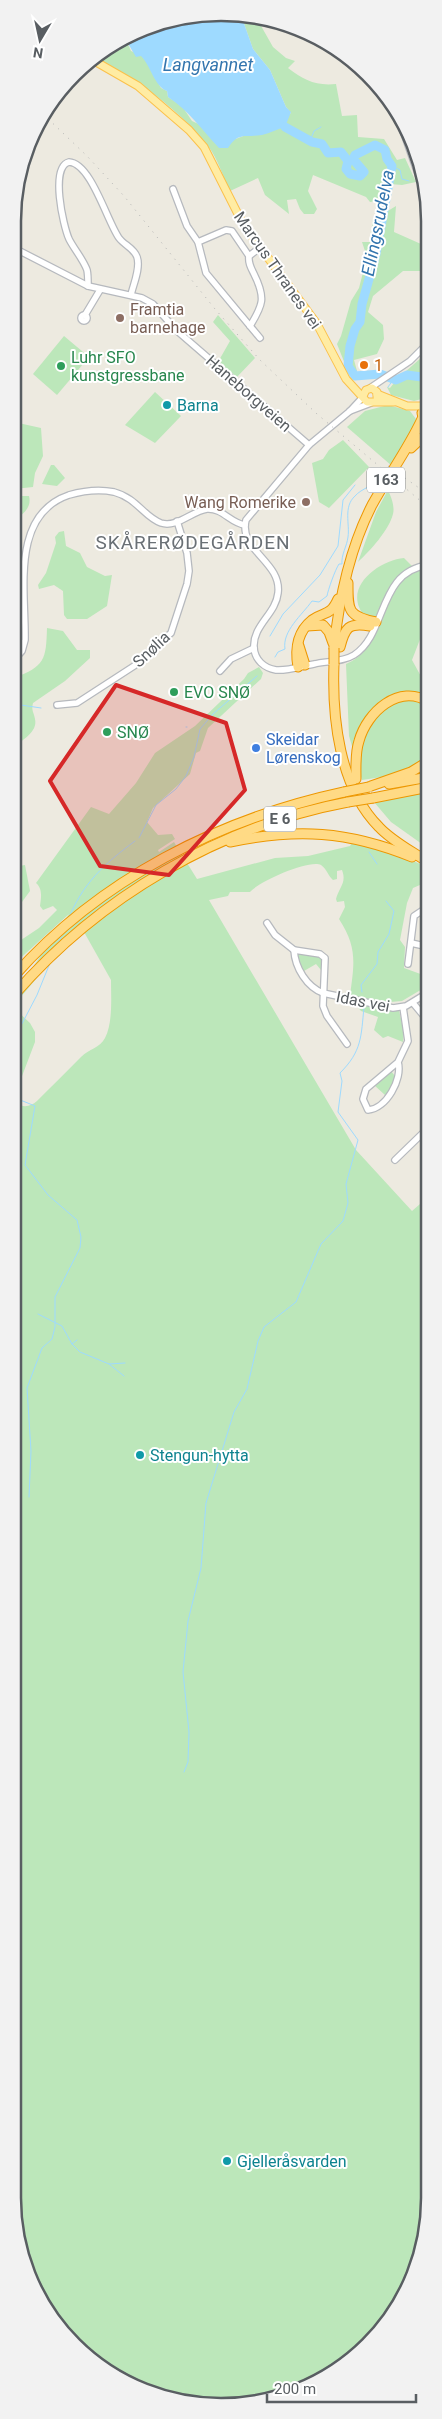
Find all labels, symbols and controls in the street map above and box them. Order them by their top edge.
north arrow [15,15,65,65]
text: N [32,44,44,62]
water label: Langvannet [163,54,253,75]
water label: Ellingsrudelva [357,168,398,278]
street label: Marcus Thranes vei [230,208,325,333]
place label: Framtia barnehage [130,300,205,337]
marker: Framtia barnehage [114,312,126,324]
place label: Luhr SFO kunstgressbane [71,348,185,385]
street label: Haneborgveien [202,351,295,436]
place label: 1 [374,356,383,375]
marker: 1 [358,359,370,371]
marker: Luhr SFO kunstgressbane [55,360,67,372]
place label: Barna [177,396,219,415]
marker: Barna [161,399,173,411]
road number: 163 [367,468,405,492]
place label: Wang Romerike [184,493,296,512]
marker: Wang Romerike [300,496,312,508]
district label: SKÅRERØDEGÅRDEN [95,531,291,554]
street label: Snølia [129,627,174,671]
place label: EVO SNØ [184,683,250,702]
marker: EVO SNØ [168,686,180,698]
place label: SNØ [117,723,149,742]
marker: SNØ [101,726,113,738]
place label: Skeidar Lørenskog [266,730,341,767]
marker: Skeidar Lørenskog [250,742,262,754]
road number: E 6 [264,806,296,832]
street label: Idas vei [334,987,391,1016]
place label: Stengun-hytta [150,1446,249,1465]
marker: Stengun-hytta [134,1449,146,1461]
place label: Gjelleråsvarden [237,2152,347,2171]
marker: Gjelleråsvarden [221,2155,233,2167]
scale bar [267,2372,416,2404]
text: 200 m [274,2380,316,2398]

